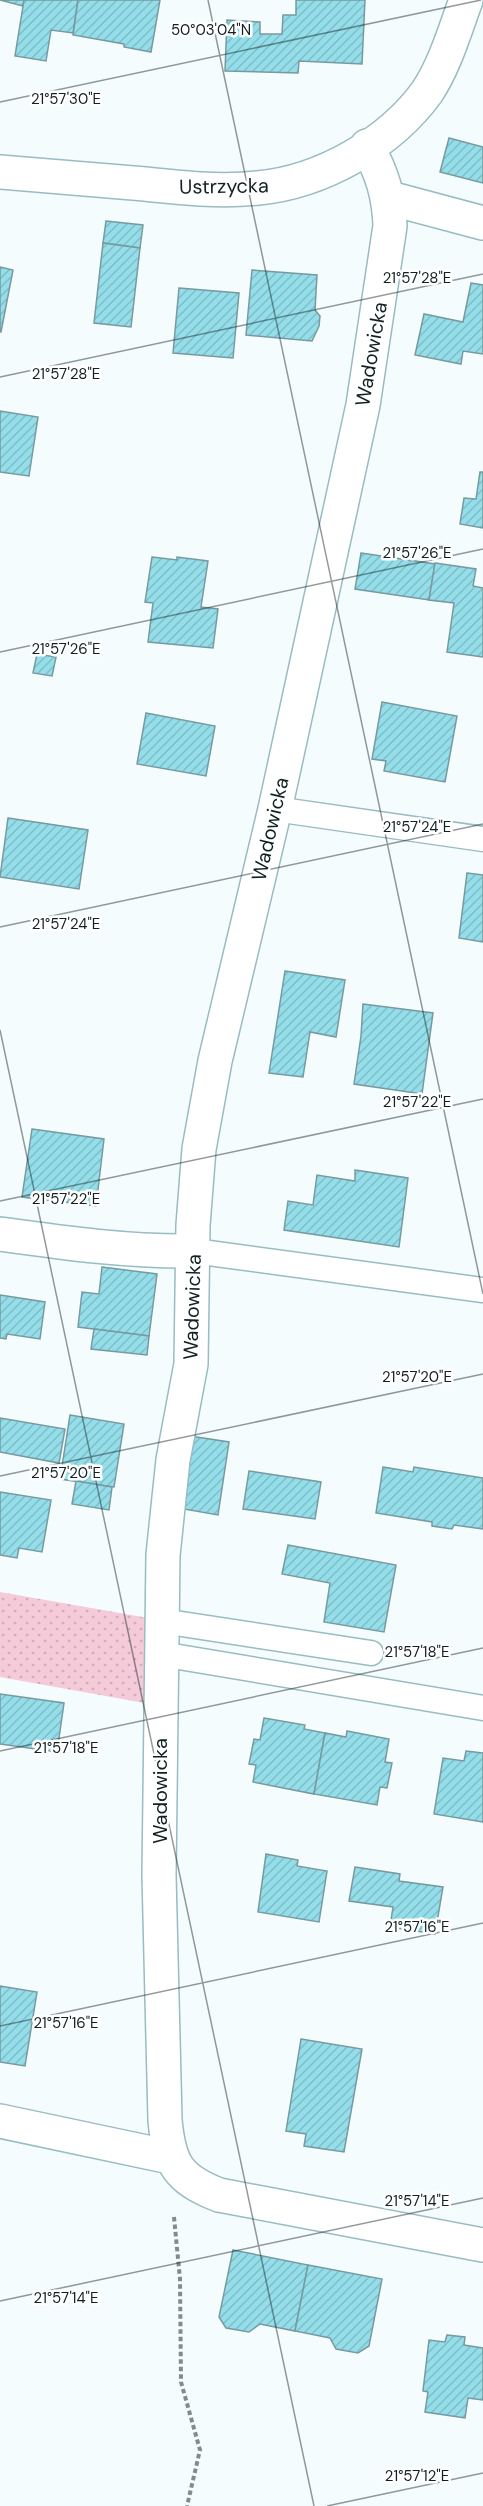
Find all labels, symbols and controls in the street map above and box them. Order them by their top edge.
text: 50°03'04"N [171,20,251,40]
text: 21°57'30"E [31,89,101,109]
street label: Ustrzycka [179,172,269,200]
text: 21°57'28"E [383,268,451,288]
street label: Wadowicka [349,300,393,408]
text: 21°57'28"E [32,364,100,384]
text: 21°57'26"E [382,543,452,563]
text: 21°57'26"E [31,639,101,659]
street label: Wadowicka [245,775,295,883]
text: 21°57'24"E [383,817,451,837]
text: 21°57'24"E [32,914,100,934]
text: 21°57'22"E [383,1092,451,1112]
text: 21°57'22"E [32,1189,100,1209]
street label: Wadowicka [177,1254,207,1360]
text: 21°57'20"E [382,1367,452,1387]
text: 21°57'20"E [31,1463,101,1483]
text: 21°57'18"E [385,1642,449,1662]
text: 21°57'18"E [34,1738,98,1758]
street label: Wadowicka [147,1738,173,1844]
text: 21°57'16"E [384,1917,450,1937]
text: 21°57'16"E [33,2013,99,2033]
text: 21°57'14"E [385,2191,449,2211]
text: 21°57'14"E [34,2288,98,2308]
text: 21°57'12"E [385,2466,449,2486]

